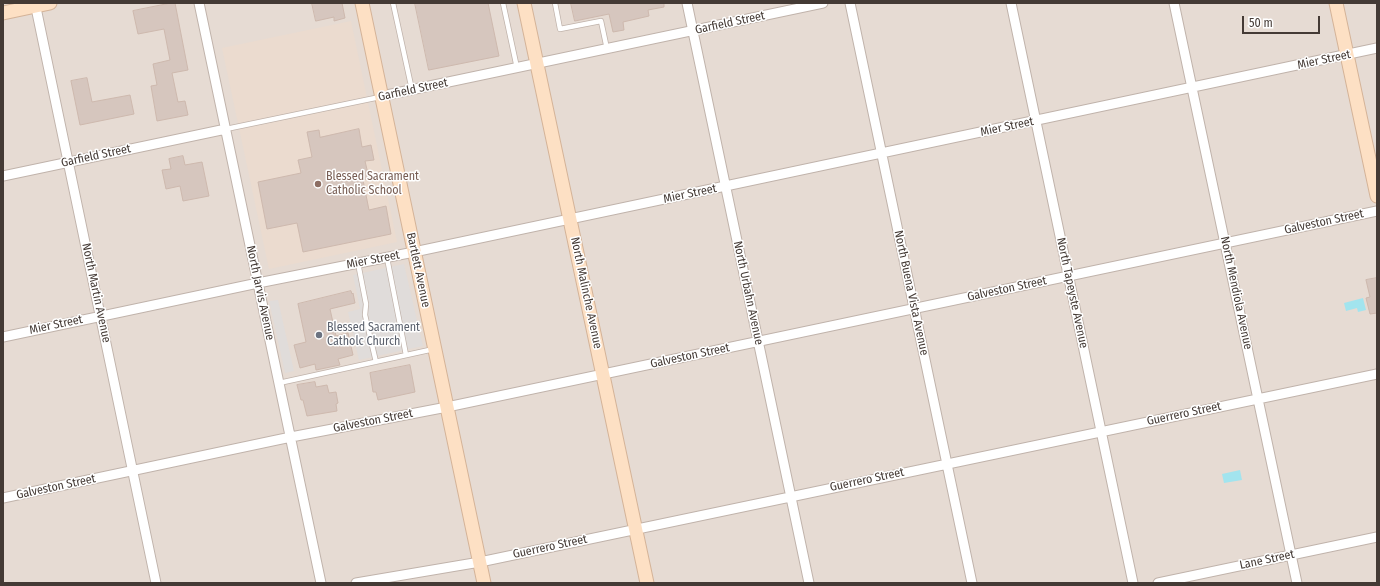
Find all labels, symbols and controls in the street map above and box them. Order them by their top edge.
scale bar [1244,8,1322,34]
street label: Garfield Street [694,9,766,37]
text: 50 m [1249,16,1273,30]
street label: Mier Street [1296,47,1352,73]
street label: Garfield Street [377,76,449,104]
street label: Mier Street [979,114,1035,140]
street label: Garfield Street [60,142,132,170]
place label: Blessed Sacrament Catholic School [326,170,419,198]
marker: Blessed Sacrament Catholic School [313,179,323,189]
street label: Mier Street [662,181,718,207]
street label: Galveston Street [1283,207,1365,237]
street label: North Buena Vista Avenue [891,229,931,357]
street label: Bartlett Avenue [403,231,433,309]
street label: North Mendiola Avenue [1217,235,1255,351]
street label: North Malinche Avenue [567,236,605,350]
street label: North Tapeyste Avenue [1053,236,1091,350]
street label: North Urbahn Avenue [730,240,766,346]
street label: North Martin Avenue [78,242,114,344]
street label: North Jarvis Avenue [243,244,277,342]
street label: Mier Street [345,248,401,272]
street label: Galveston Street [966,274,1048,304]
street label: Mier Street [28,312,84,338]
place label: Blessed Sacrament Catholc Church [327,321,420,349]
marker: Blessed Sacrament Catholc Church [314,330,324,340]
street label: Galveston Street [649,341,731,371]
street label: Guerrero Street [1146,399,1222,429]
street label: Galveston Street [332,406,414,436]
street label: Guerrero Street [829,465,905,495]
street label: Galveston Street [15,472,97,502]
street label: Guerrero Street [512,532,588,562]
street label: Lane Street [1238,547,1296,573]

